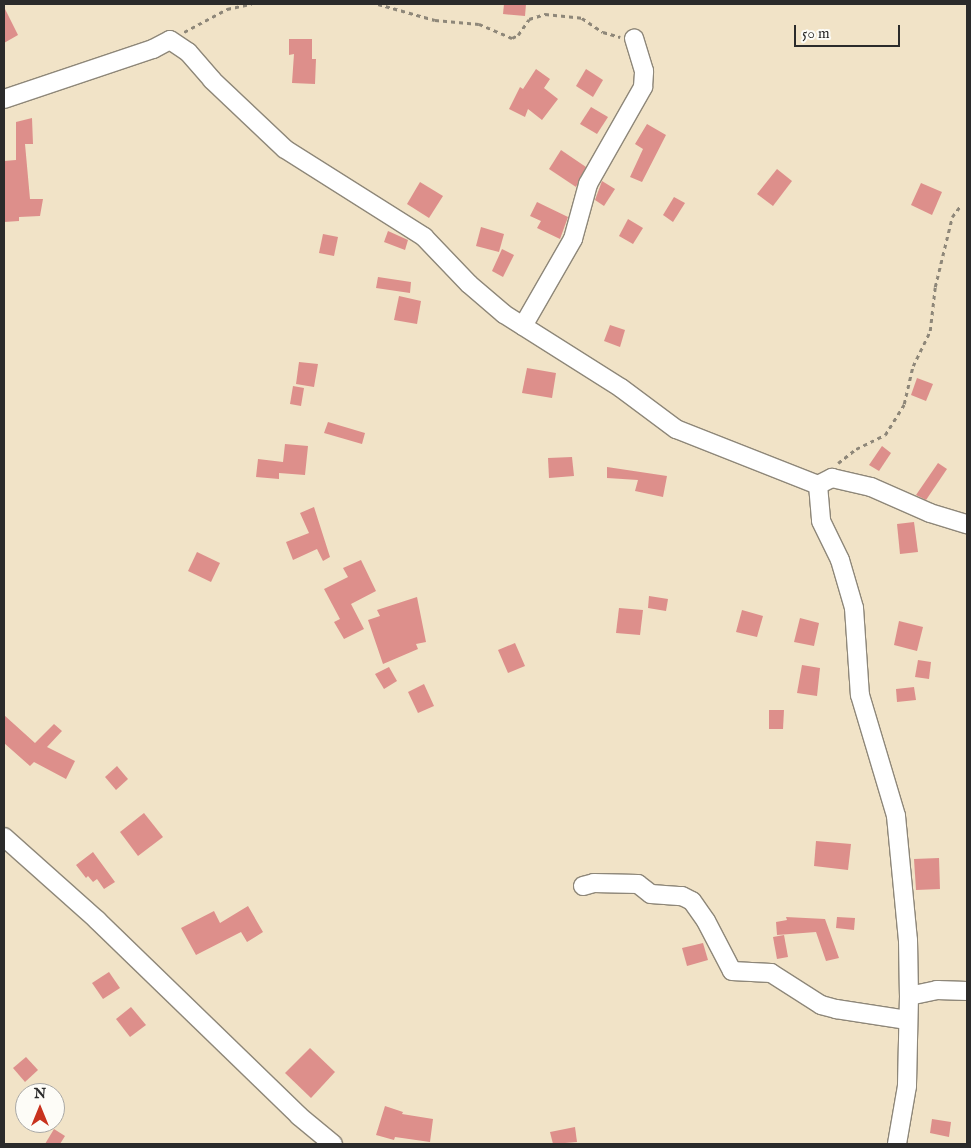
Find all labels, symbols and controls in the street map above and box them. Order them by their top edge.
scale bar [796,15,902,47]
text: 50 m [802,24,830,43]
north arrow [15,1083,65,1133]
text: N [34,1085,46,1103]

